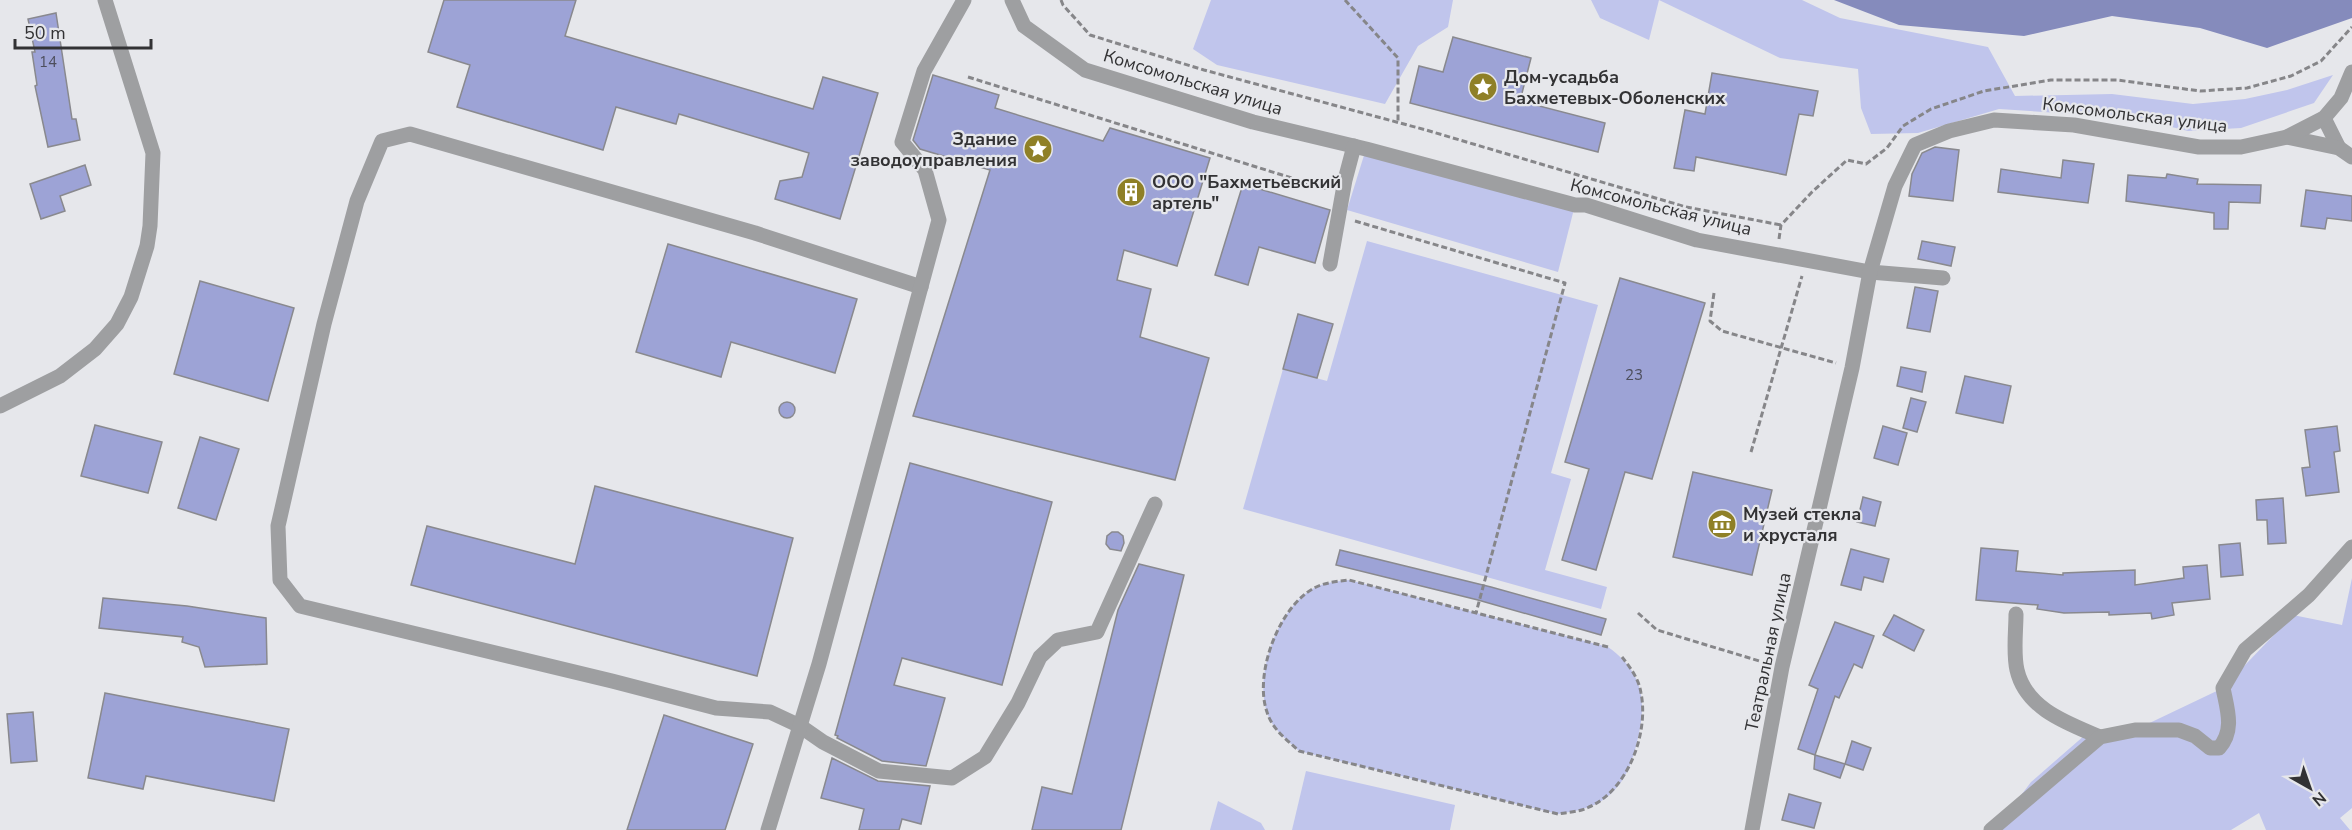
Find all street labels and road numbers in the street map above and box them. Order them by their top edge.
street label: Комсомольская улица [1100,43,1286,121]
street label: Комсомольская улица [2041,92,2229,138]
street label: Комсомольская улица [1568,173,1754,241]
street label: Театральная улица [1739,570,1797,734]

